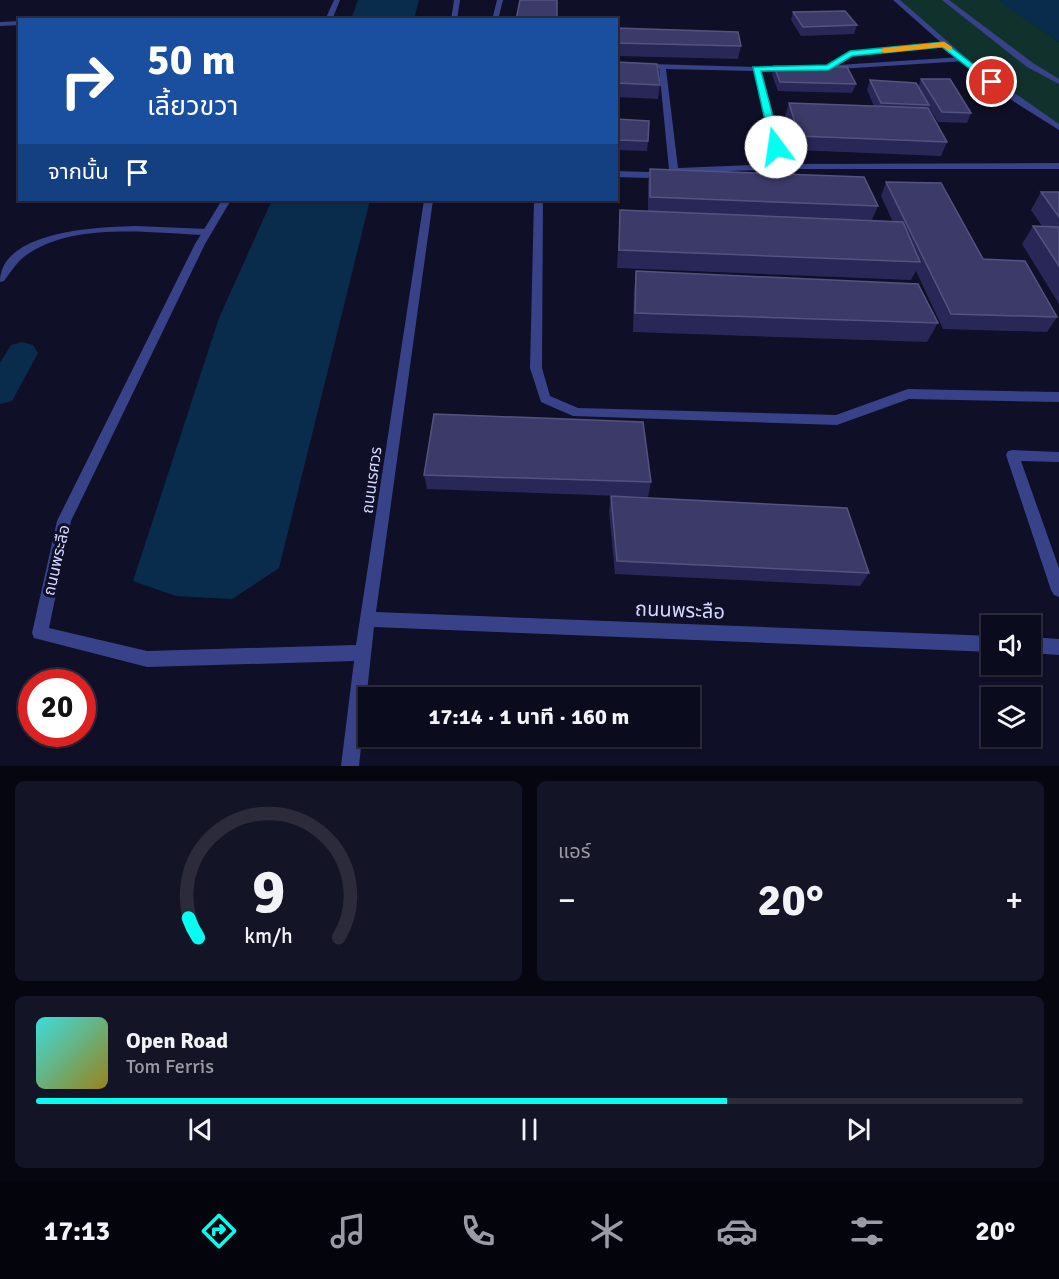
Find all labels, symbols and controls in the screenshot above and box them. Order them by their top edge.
text: 50 m [147,35,236,86]
icon: right [48,42,126,120]
pin [966,56,1017,107]
icon: arrive [975,65,1008,98]
text: เลี้ยวขวา [147,90,238,123]
position arrow [744,115,808,179]
icon: arrive [121,156,154,189]
text: จากนั้น [48,158,109,185]
street label: ถนนเรศวร [357,445,387,515]
street label: ถนนพระลือ [39,523,75,598]
street label: ถนนพระลือ [635,596,725,625]
map controls [981,615,1041,747]
button: sound [981,615,1041,675]
speed limit sign: 20 [18,669,96,747]
button: layers [981,687,1041,747]
text: 17:14 · 1 นาที · 160 m [429,703,629,730]
text: แอร์ [558,839,590,864]
text: 9 [252,853,285,930]
text: 20° [757,873,824,928]
text: − [558,880,576,921]
text: + [1005,880,1023,921]
text: km/h [244,923,293,949]
text: Open Road [126,1027,228,1054]
text: Tom Ferris [126,1054,214,1079]
icon: previous [184,1113,217,1146]
icon: pause [513,1113,546,1146]
icon: next [842,1113,875,1146]
icon: directions [198,1210,240,1252]
icon: music [327,1210,369,1252]
icon: phone [457,1210,499,1252]
icon: climate [586,1210,628,1252]
icon: car [716,1210,758,1252]
icon: filters [846,1210,888,1252]
text: 17:13 [44,1215,110,1248]
text: 20° [975,1215,1015,1248]

